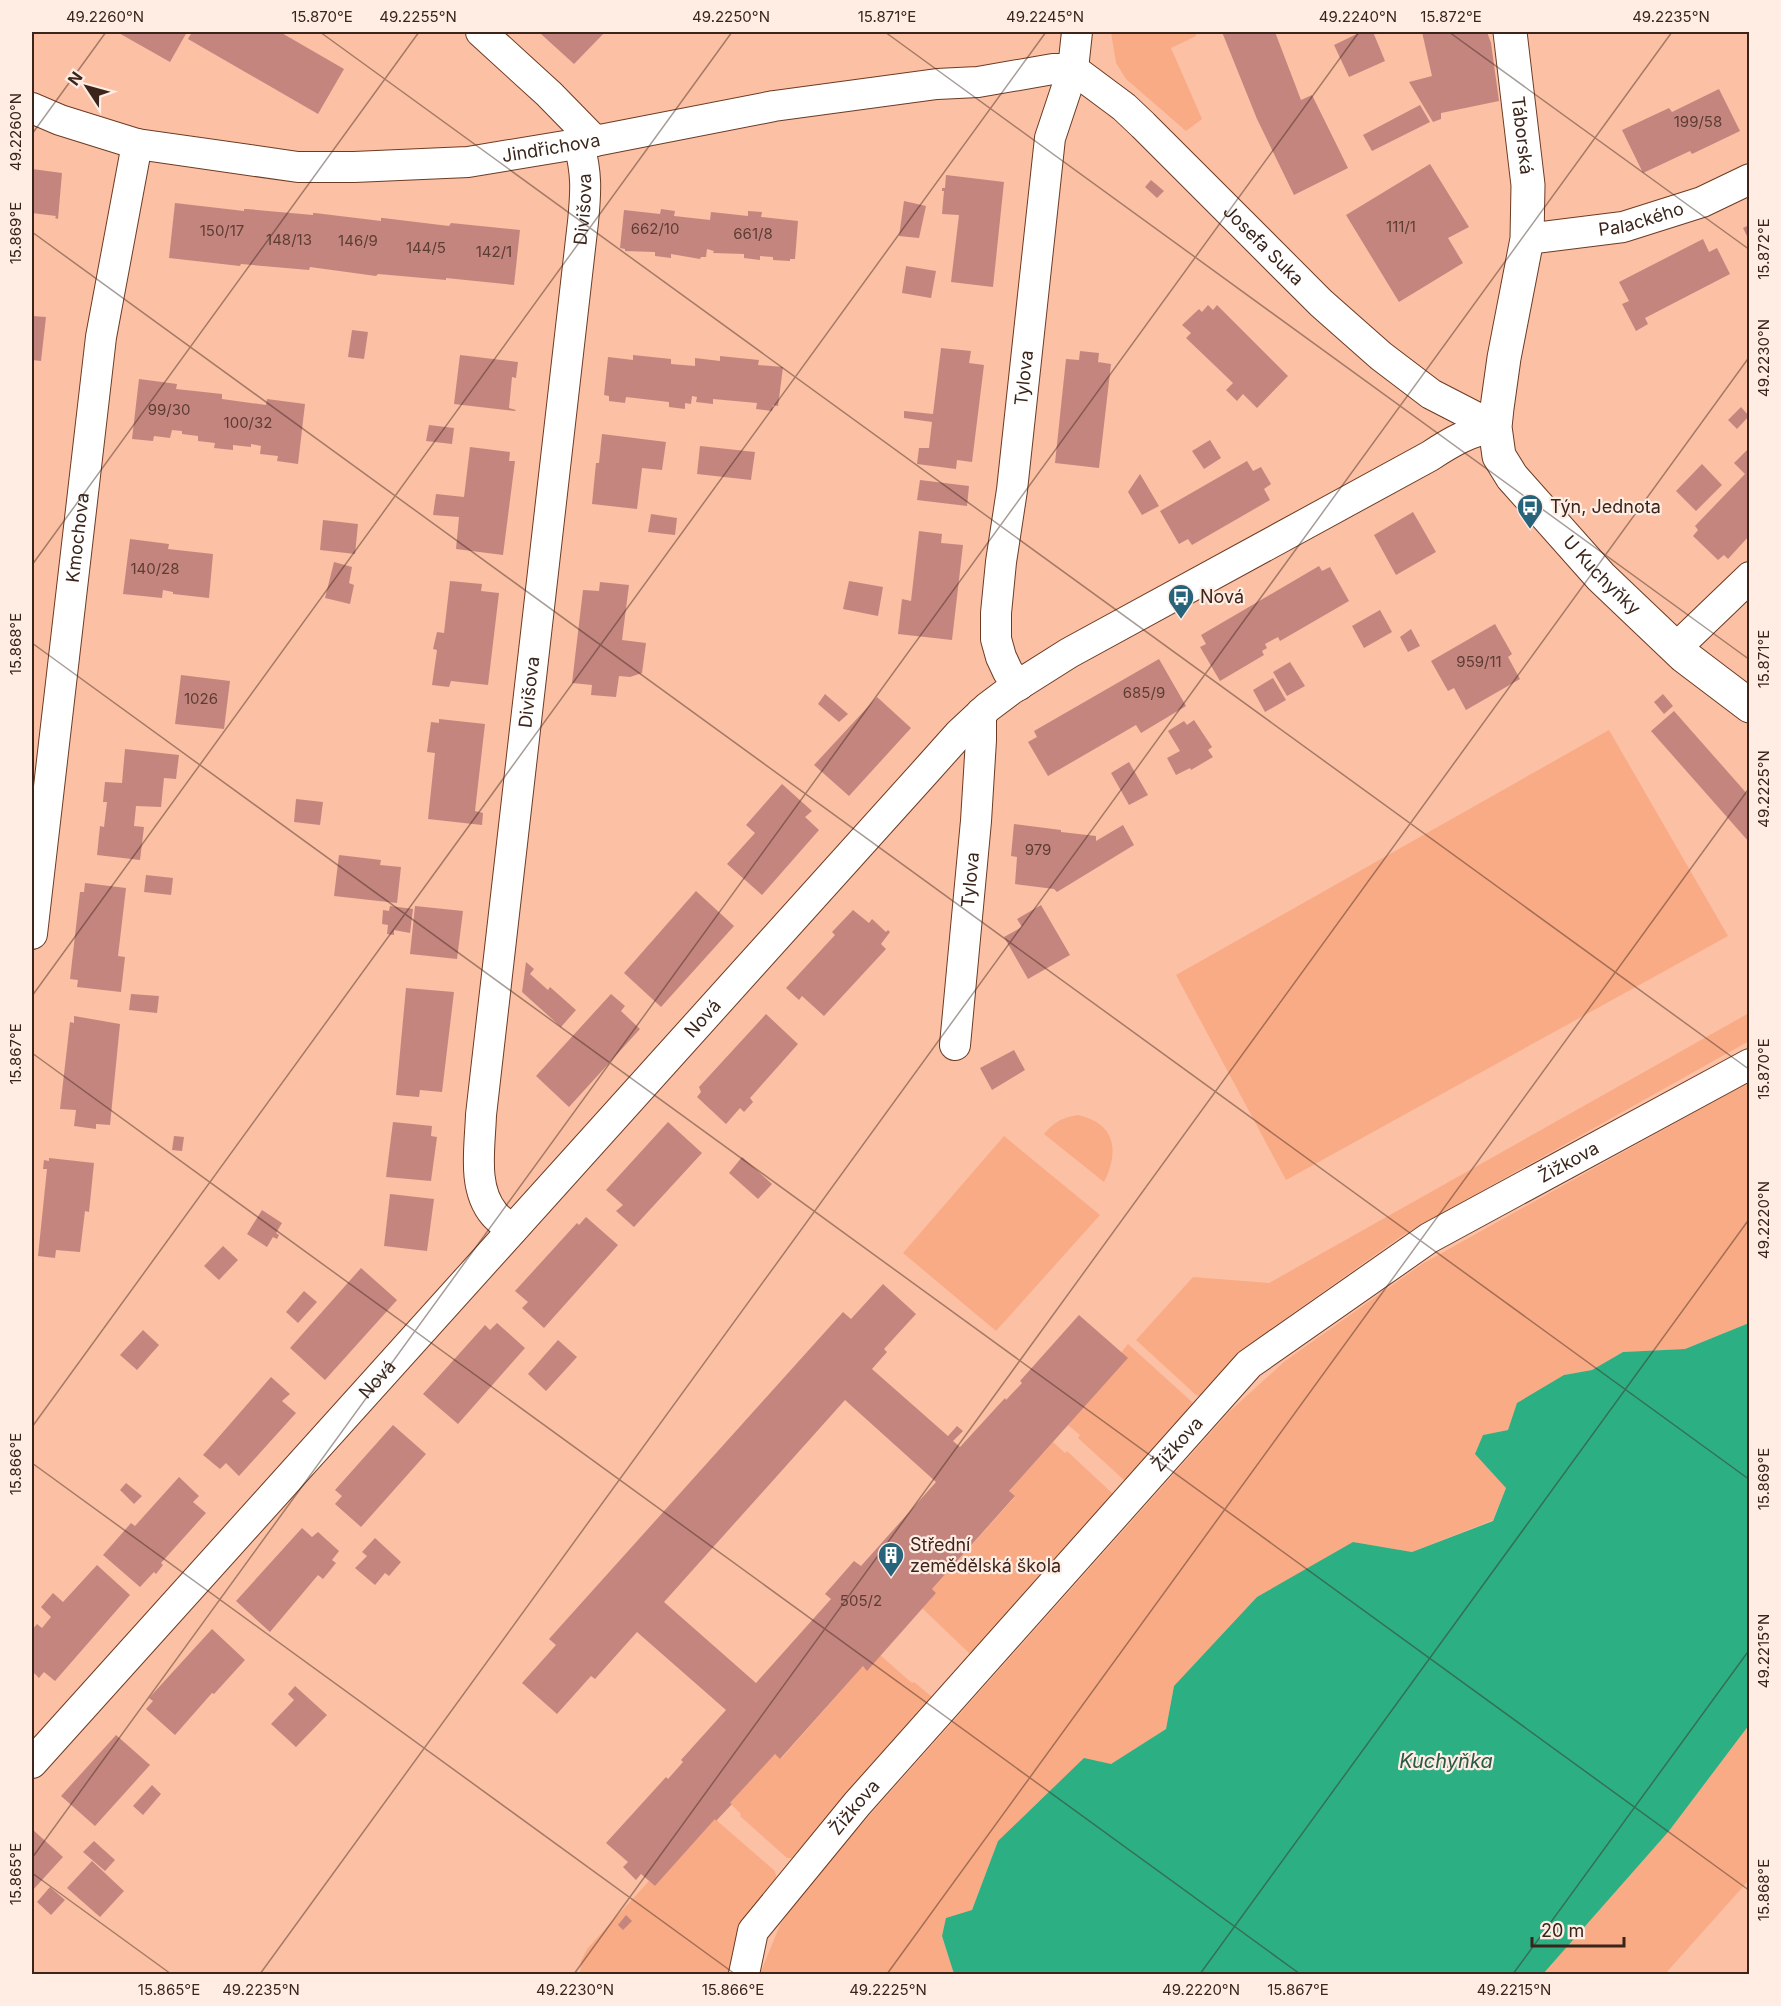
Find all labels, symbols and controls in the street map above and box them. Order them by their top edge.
text: 49.2260°N [66,7,144,26]
text: 15.870°E [291,7,353,26]
text: 49.2255°N [379,7,457,26]
text: 49.2250°N [692,7,770,26]
text: 15.871°E [858,7,916,26]
text: 49.2245°N [1006,7,1084,26]
text: 49.2240°N [1319,7,1397,26]
text: 15.872°E [1420,7,1482,26]
text: 49.2235°N [1632,7,1710,26]
north arrow [57,57,117,117]
text: N [63,67,87,89]
text: 49.2260°N [6,93,25,171]
street label: Táborská [1508,95,1538,175]
house number: 199/58 [1674,112,1722,131]
street label: Jindřichova [500,129,602,166]
street label: Divišova [569,173,595,246]
street label: Palackého [1597,197,1686,240]
street label: Josefa Suka [1219,201,1308,290]
text: 15.869°E [6,202,25,264]
house number: 111/1 [1386,217,1416,236]
text: 15.872°E [1754,218,1773,280]
house number: 662/10 [631,219,679,238]
house number: 150/17 [200,221,244,240]
house number: 661/8 [733,224,773,243]
house number: 148/13 [266,230,312,249]
house number: 146/9 [338,231,378,250]
house number: 144/5 [406,238,446,257]
house number: 142/1 [476,242,512,261]
text: 49.2230°N [1754,319,1773,397]
street label: Tylova [1010,349,1037,407]
house number: 99/30 [148,400,190,419]
house number: 100/32 [224,413,272,432]
street label: Kmochova [62,492,93,584]
bus stop icon: Týn, Jednota [1515,492,1545,530]
place label: Týn, Jednota [1550,496,1661,517]
street label: U Kuchyňky [1559,531,1645,619]
house number: 140/28 [130,559,180,578]
bus stop icon: Nová [1166,582,1196,620]
place label: Nová [1200,586,1244,607]
text: 15.868°E [6,613,25,675]
text: 15.871°E [1754,630,1773,688]
house number: 959/11 [1456,652,1502,671]
street label: Divišova [514,655,543,729]
house number: 685/9 [1123,683,1165,702]
house number: 1026 [184,689,218,708]
text: 49.2225°N [1754,750,1773,828]
house number: 979 [1025,840,1051,859]
street label: Tylova [957,851,983,908]
street label: Nová [680,995,725,1042]
text: 15.867°E [6,1023,25,1085]
text: 15.870°E [1754,1038,1773,1100]
street label: Žižkova [1534,1137,1602,1187]
text: 49.2220°N [1754,1181,1773,1259]
street label: Nová [354,1356,400,1403]
street label: Žižkova [1147,1412,1207,1475]
text: 15.866°E [6,1433,25,1495]
text: 15.869°E [1754,1448,1773,1510]
place label: Střední zemědělská škola [910,1534,1061,1576]
building icon: Střední zemědělská škola [876,1540,906,1578]
house number: 505/2 [840,1591,882,1610]
text: 49.2215°N [1754,1614,1773,1688]
water label: Kuchyňka [1399,1749,1493,1773]
street label: Žižkova [824,1775,884,1839]
text: 15.865°E [6,1843,25,1905]
text: 15.868°E [1754,1859,1773,1921]
scale bar [1532,1910,1624,1948]
text: 20 m [1541,1920,1584,1941]
text: 15.865°E [138,1980,200,1999]
text: 49.2235°N [222,1980,300,1999]
text: 49.2230°N [536,1980,614,1999]
text: 15.866°E [702,1980,764,1999]
text: 49.2225°N [849,1980,927,1999]
text: 49.2220°N [1162,1980,1240,1999]
text: 15.867°E [1267,1980,1329,1999]
text: 49.2215°N [1477,1980,1551,1999]

